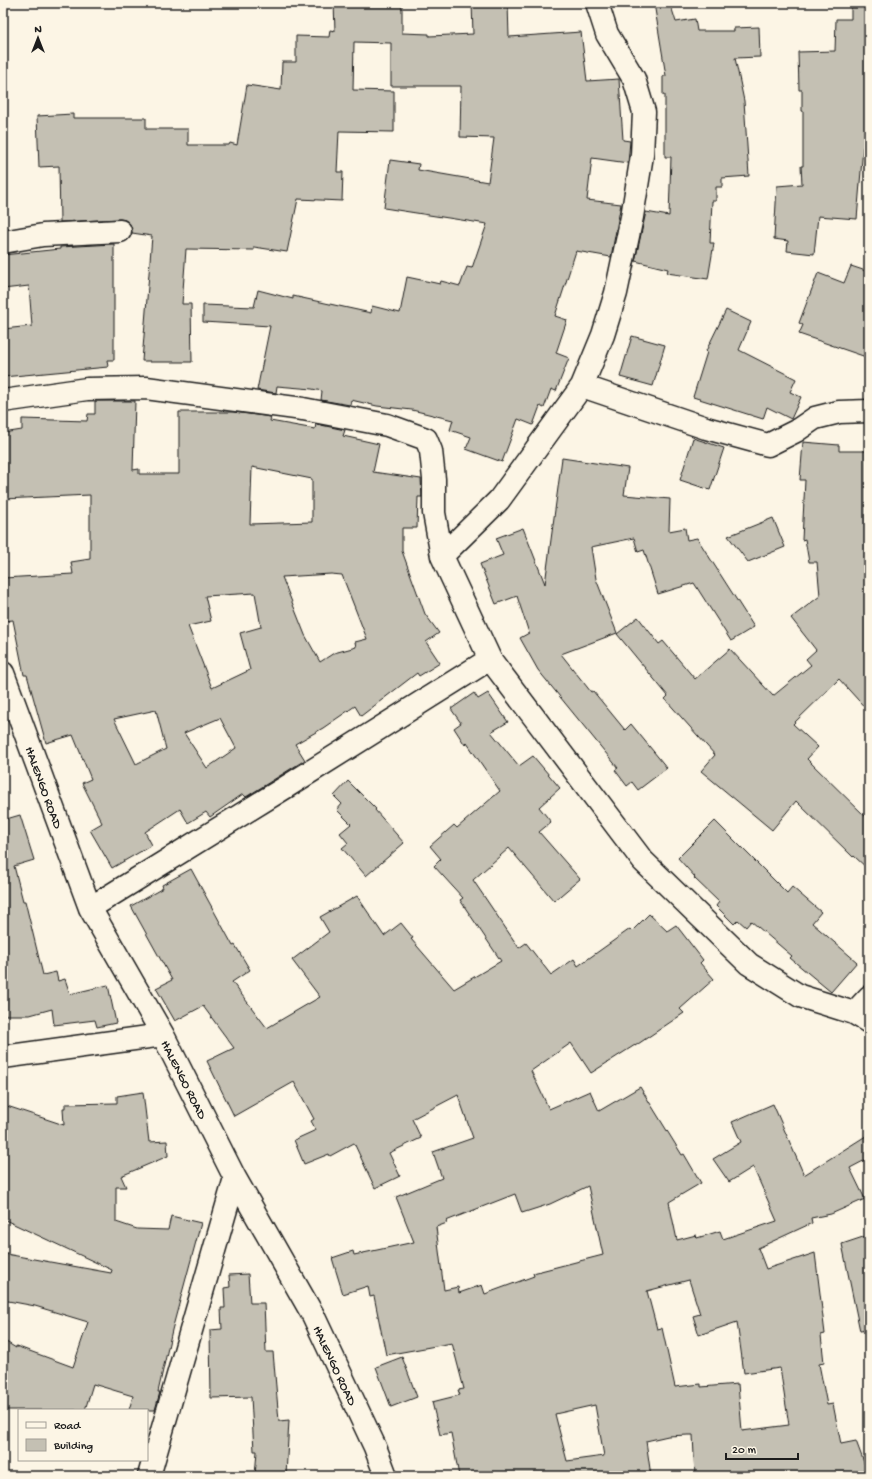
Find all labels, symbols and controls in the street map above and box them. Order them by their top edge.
north arrow [18,18,58,58]
text: N [34,24,42,36]
street label: HALENGO ROAD [21,745,65,831]
street label: HALENGO ROAD [156,1038,209,1122]
street label: HALENGO ROAD [309,1324,359,1409]
legend [18,1409,148,1461]
text: Road [54,1420,81,1434]
scale bar [726,1435,798,1461]
text: Building [53,1440,93,1454]
text: 20 m [732,1444,757,1458]

